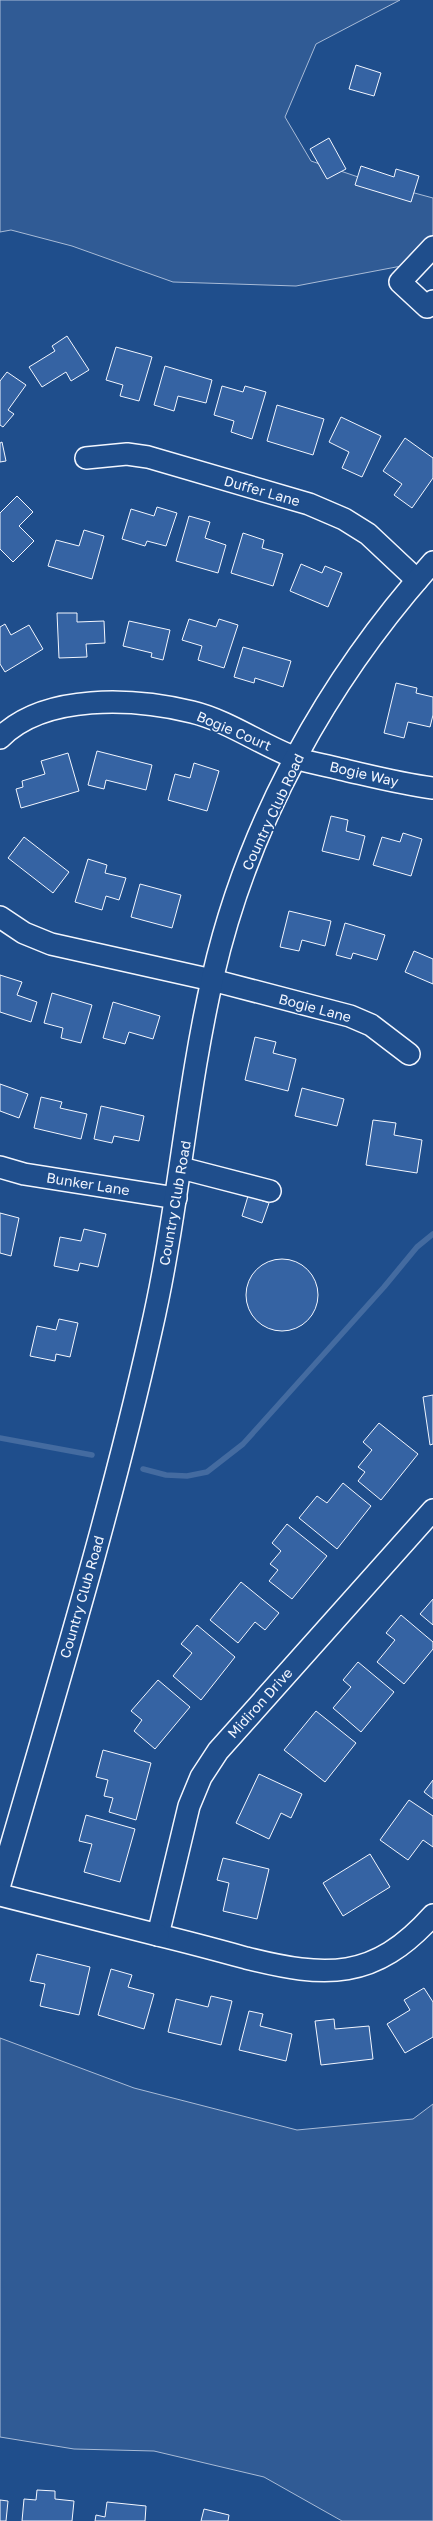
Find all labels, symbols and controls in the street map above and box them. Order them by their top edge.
street label: Duffer Lane [222,472,302,509]
street label: Bogie Court [194,707,274,754]
street label: Country Club Road [238,751,307,873]
street label: Bogie Way [328,757,400,790]
street label: Bogie Lane [277,990,353,1025]
street label: Country Club Road [155,1139,194,1267]
street label: Bunker Lane [45,1169,131,1198]
street label: Country Club Road [56,1534,107,1660]
street label: Midiron Drive [224,1664,296,1741]

